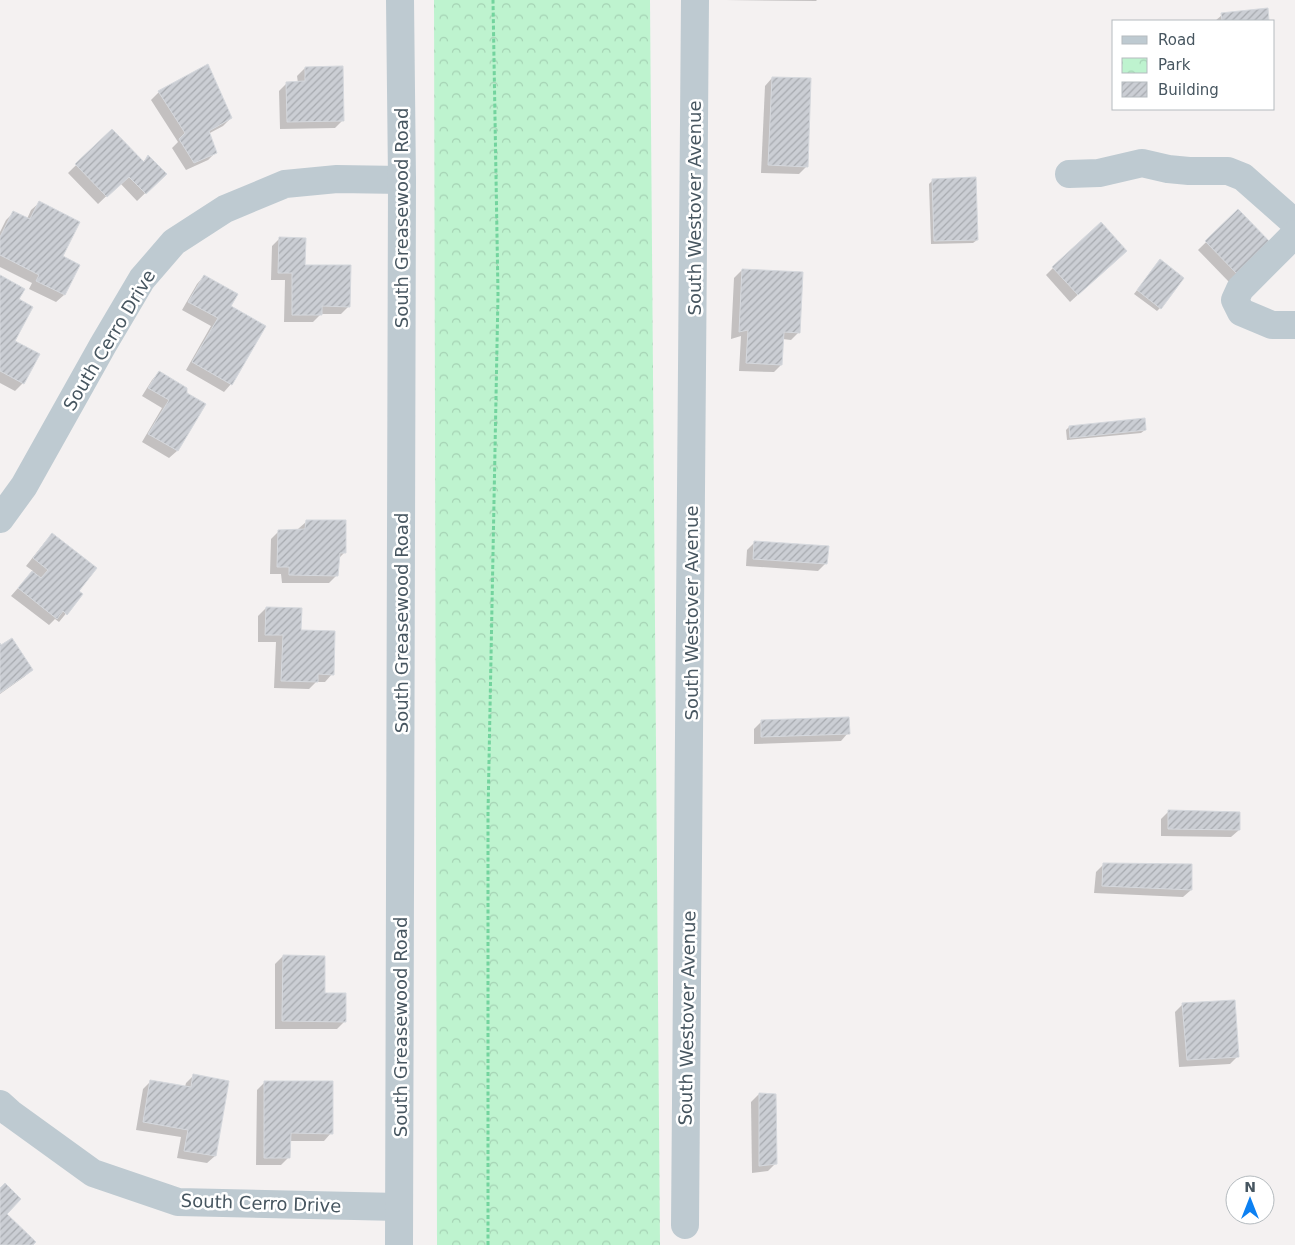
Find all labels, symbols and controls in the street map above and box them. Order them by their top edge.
legend [1112,20,1275,110]
text: Road [1158,31,1196,49]
text: Park [1158,56,1191,74]
text: Building [1158,81,1219,99]
street label: South Westover Avenue [684,100,705,316]
street label: South Greasewood Road [391,108,412,328]
street label: South Cerro Drive [59,266,159,414]
street label: South Westover Avenue [681,505,702,721]
street label: South Greasewood Road [391,513,412,733]
street label: South Westover Avenue [675,910,699,1126]
street label: South Greasewood Road [390,917,411,1137]
north arrow [1225,1175,1275,1225]
text: N [1244,1179,1256,1195]
street label: South Cerro Drive [180,1190,342,1216]

